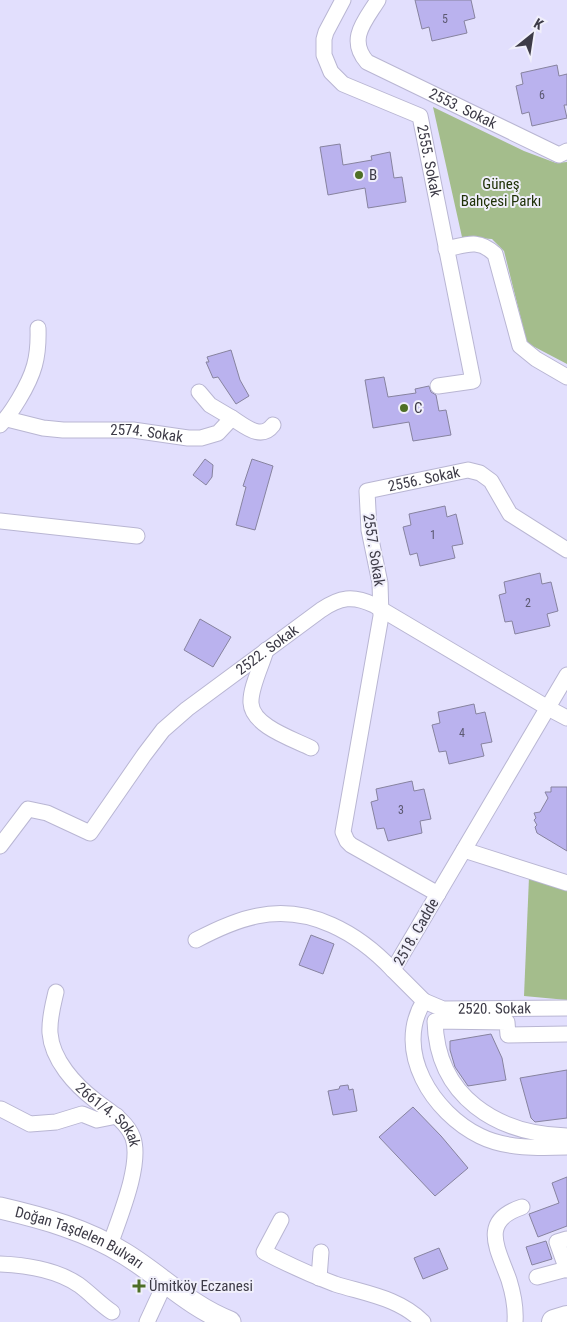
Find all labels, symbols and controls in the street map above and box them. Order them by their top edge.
north arrow [507,10,557,60]
house number: 5 [442,12,448,26]
text: K [531,15,546,33]
street label: 2553. Sokak [426,84,500,133]
house number: 6 [539,88,545,102]
street label: 2555. Sokak [413,123,445,199]
place label: B [369,166,377,184]
marker: B [353,169,365,181]
park label: Güneş Bahçesi Parkı [461,175,541,210]
place label: C [414,399,423,417]
marker: C [398,402,410,414]
street label: 2574. Sokak [110,421,184,446]
street label: 2556. Sokak [386,463,462,495]
street label: 2557. Sokak [359,513,389,588]
house number: 1 [430,528,436,542]
house number: 2 [525,596,531,610]
street label: 2522. Sokak [232,621,302,679]
house number: 4 [459,726,465,740]
house number: 3 [398,803,404,817]
street label: 2518. Cadde [390,895,442,969]
street label: 2520. Sokak [458,999,531,1018]
street label: 2661/4. Sokak [72,1079,144,1148]
street label: Doğan Taşdelen Bulvarı [13,1203,147,1273]
place label: Ümitköy Eczanesi [149,1277,253,1295]
marker: Ümitköy Eczanesi [133,1280,145,1292]

